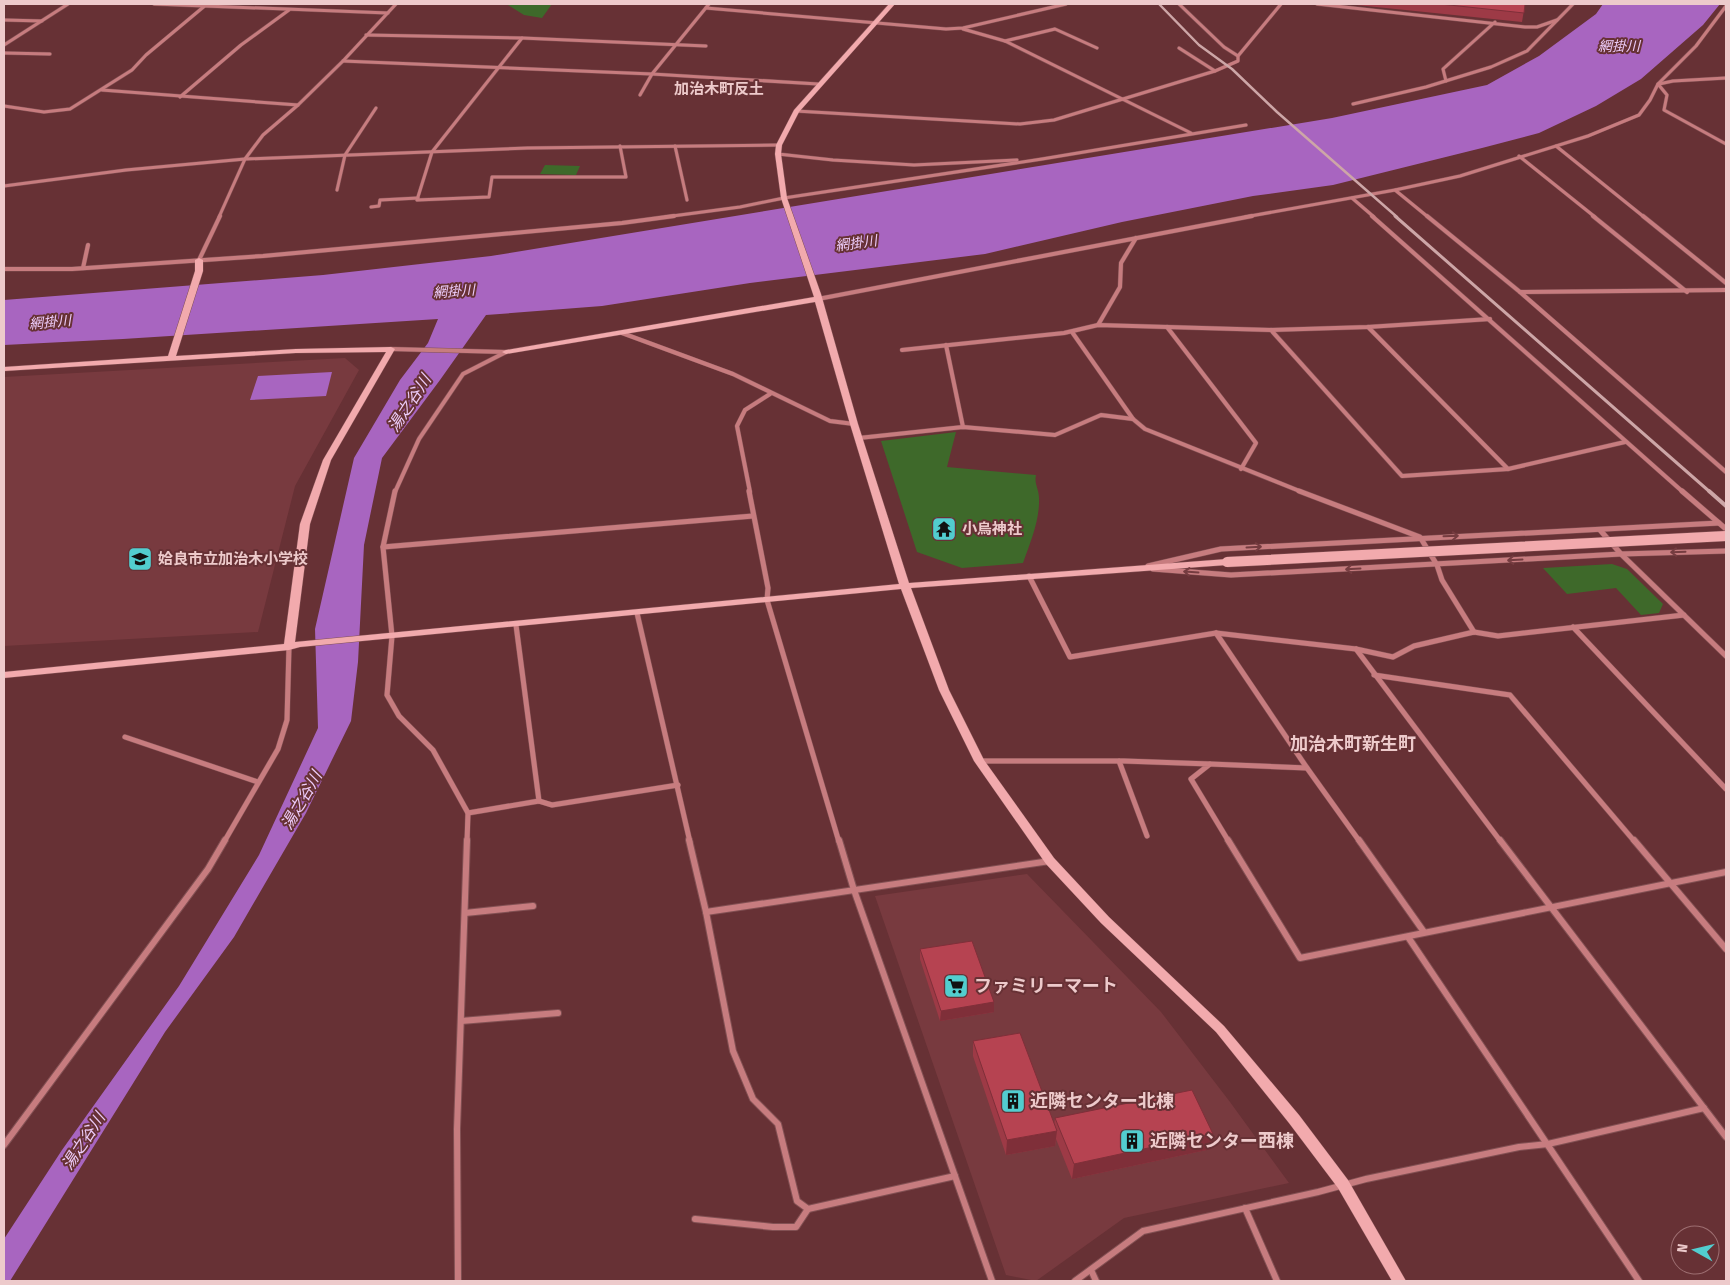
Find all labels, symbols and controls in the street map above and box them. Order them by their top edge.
water label: 網掛川 [1598,38,1642,55]
district label: 加治木町反土 [674,80,764,98]
water label: 網掛川 [834,232,880,255]
water label: 網掛川 [432,281,478,301]
water label: 網掛川 [28,312,74,333]
water label: 湯之谷川 [384,370,436,435]
temple icon: 小烏神社 [931,516,957,542]
place label: 小烏神社 [962,520,1022,538]
one-way arrow [1443,531,1459,540]
one-way arrow [1246,542,1262,551]
school or university icon: 姶良市立加治木小学校 [127,546,153,572]
one-way arrow [1670,548,1686,557]
place label: 姶良市立加治木小学校 [158,550,308,568]
one-way arrow [1507,556,1523,565]
one-way arrow [1345,564,1361,573]
one-way arrow [1183,567,1199,577]
district label: 加治木町新生町 [1290,733,1416,755]
water label: 湯之谷川 [277,766,327,833]
supermarket icon: ファミリーマート [943,973,969,999]
place label: ファミリーマート [974,975,1118,997]
building icon: 近隣センター北棟 [1000,1088,1026,1114]
place label: 近隣センター北棟 [1030,1090,1174,1112]
water label: 湯之谷川 [58,1108,110,1173]
building icon: 近隣センター西棟 [1119,1128,1145,1154]
place label: 近隣センター西棟 [1150,1130,1294,1152]
north arrow [1670,1225,1720,1275]
text: N [1674,1243,1692,1254]

